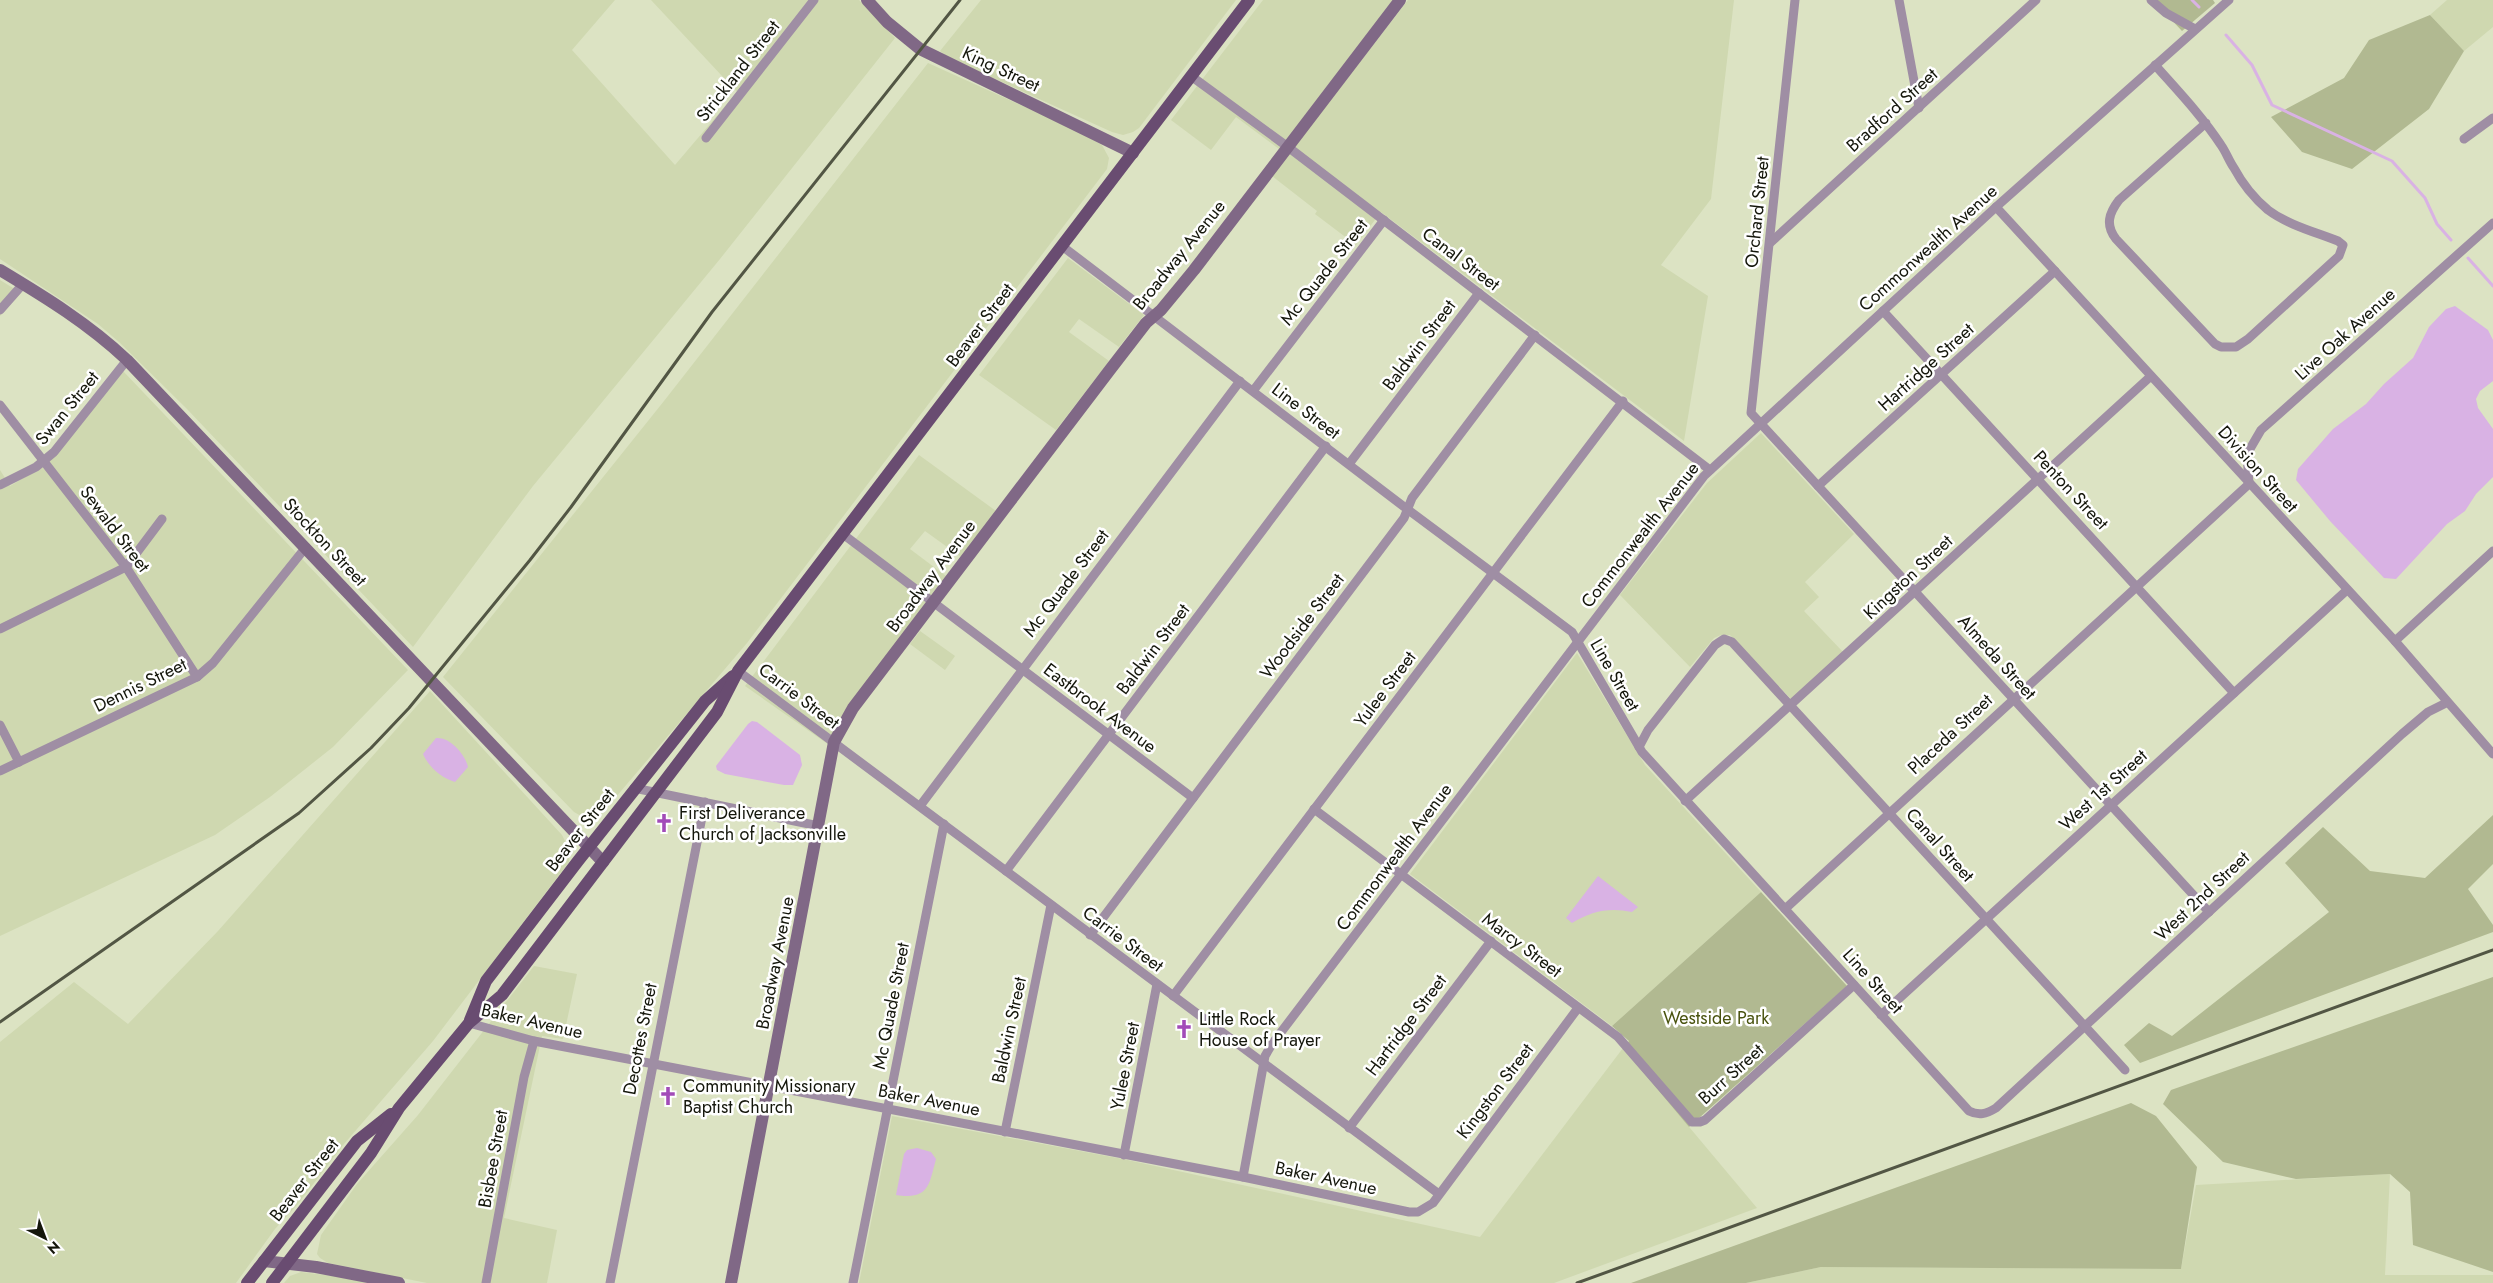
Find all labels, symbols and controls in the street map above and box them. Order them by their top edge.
street label: Strickland Street [690,14,786,127]
street label: King Street [958,40,1045,99]
street label: Bradford Street [1841,61,1944,158]
street label: Orchard Street [1738,154,1776,269]
street label: Commonwealth Avenue [1853,179,2003,317]
street label: Broadway Avenue [1126,194,1232,316]
street label: Mc Quade Street [1274,213,1374,331]
street label: Canal Street [1417,221,1506,297]
street label: Beaver Street [940,277,1021,372]
street label: Live Oak Avenue [2289,282,2401,386]
street label: Baldwin Street [1376,294,1462,396]
street label: Hartridge Street [1872,316,1980,417]
street label: Swan Street [29,365,105,451]
street label: Line Street [1266,377,1346,446]
street label: Division Street [2212,420,2305,519]
street label: Penton Street [2027,445,2115,536]
street label: Commonwealth Avenue [1575,457,1705,613]
street label: Sewald Street [74,480,157,578]
street label: Stockton Street [277,492,373,592]
street label: Broadway Avenue [880,514,982,638]
street label: Mc Quade Street [1017,523,1116,642]
street label: Kingston Street [1858,528,1959,625]
street label: Woodside Street [1254,567,1351,684]
street label: Baldwin Street [1110,598,1196,700]
street label: Almeda Street [1952,609,2043,706]
street label: Line Street [1584,634,1647,717]
street label: Yulee Street [1348,645,1423,732]
street label: Dennis Street [89,651,192,719]
street label: Carrie Street [753,657,846,736]
street label: Eastbrook Avenue [1038,657,1162,759]
street label: Placeda Street [1902,687,1999,780]
street label: West 1st Street [2053,743,2153,837]
street label: Commonwealth Avenue [1330,778,1458,936]
street label: Beaver Street [539,782,621,877]
place label: First Deliverance Church of Jacksonville [679,800,846,847]
street label: Canal Street [1900,802,1981,888]
church icon: First Deliverance Church of Jacksonville [653,812,675,834]
street label: West 2nd Street [2149,845,2256,947]
street label: Broadway Avenue [749,894,801,1032]
street label: Carrie Street [1077,900,1170,979]
street label: Marcy Street [1477,906,1568,984]
street label: Mc Quade Street [866,940,916,1072]
street label: Line Street [1837,943,1910,1020]
street label: Hartridge Street [1359,968,1453,1081]
street label: Baldwin Street [985,974,1033,1085]
street label: Decottes Street [616,980,664,1097]
street label: Baker Avenue [479,997,585,1045]
park label: Westside Park [1663,1005,1769,1031]
place label: Little Rock House of Prayer [1199,1006,1322,1053]
church icon: Little Rock House of Prayer [1173,1018,1195,1040]
street label: Yulee Street [1104,1019,1146,1112]
street label: Kingston Street [1450,1037,1540,1144]
street label: Burr Street [1693,1037,1770,1110]
place label: Community Missionary Baptist Church [683,1073,856,1120]
street label: Baker Avenue [876,1077,982,1123]
church icon: Community Missionary Baptist Church [657,1085,679,1107]
street label: Bisbee Street [472,1107,515,1210]
street label: Beaver Street [263,1132,345,1227]
street label: Baker Avenue [1273,1155,1379,1201]
north arrow [20,1213,70,1263]
text: N [43,1237,65,1259]

